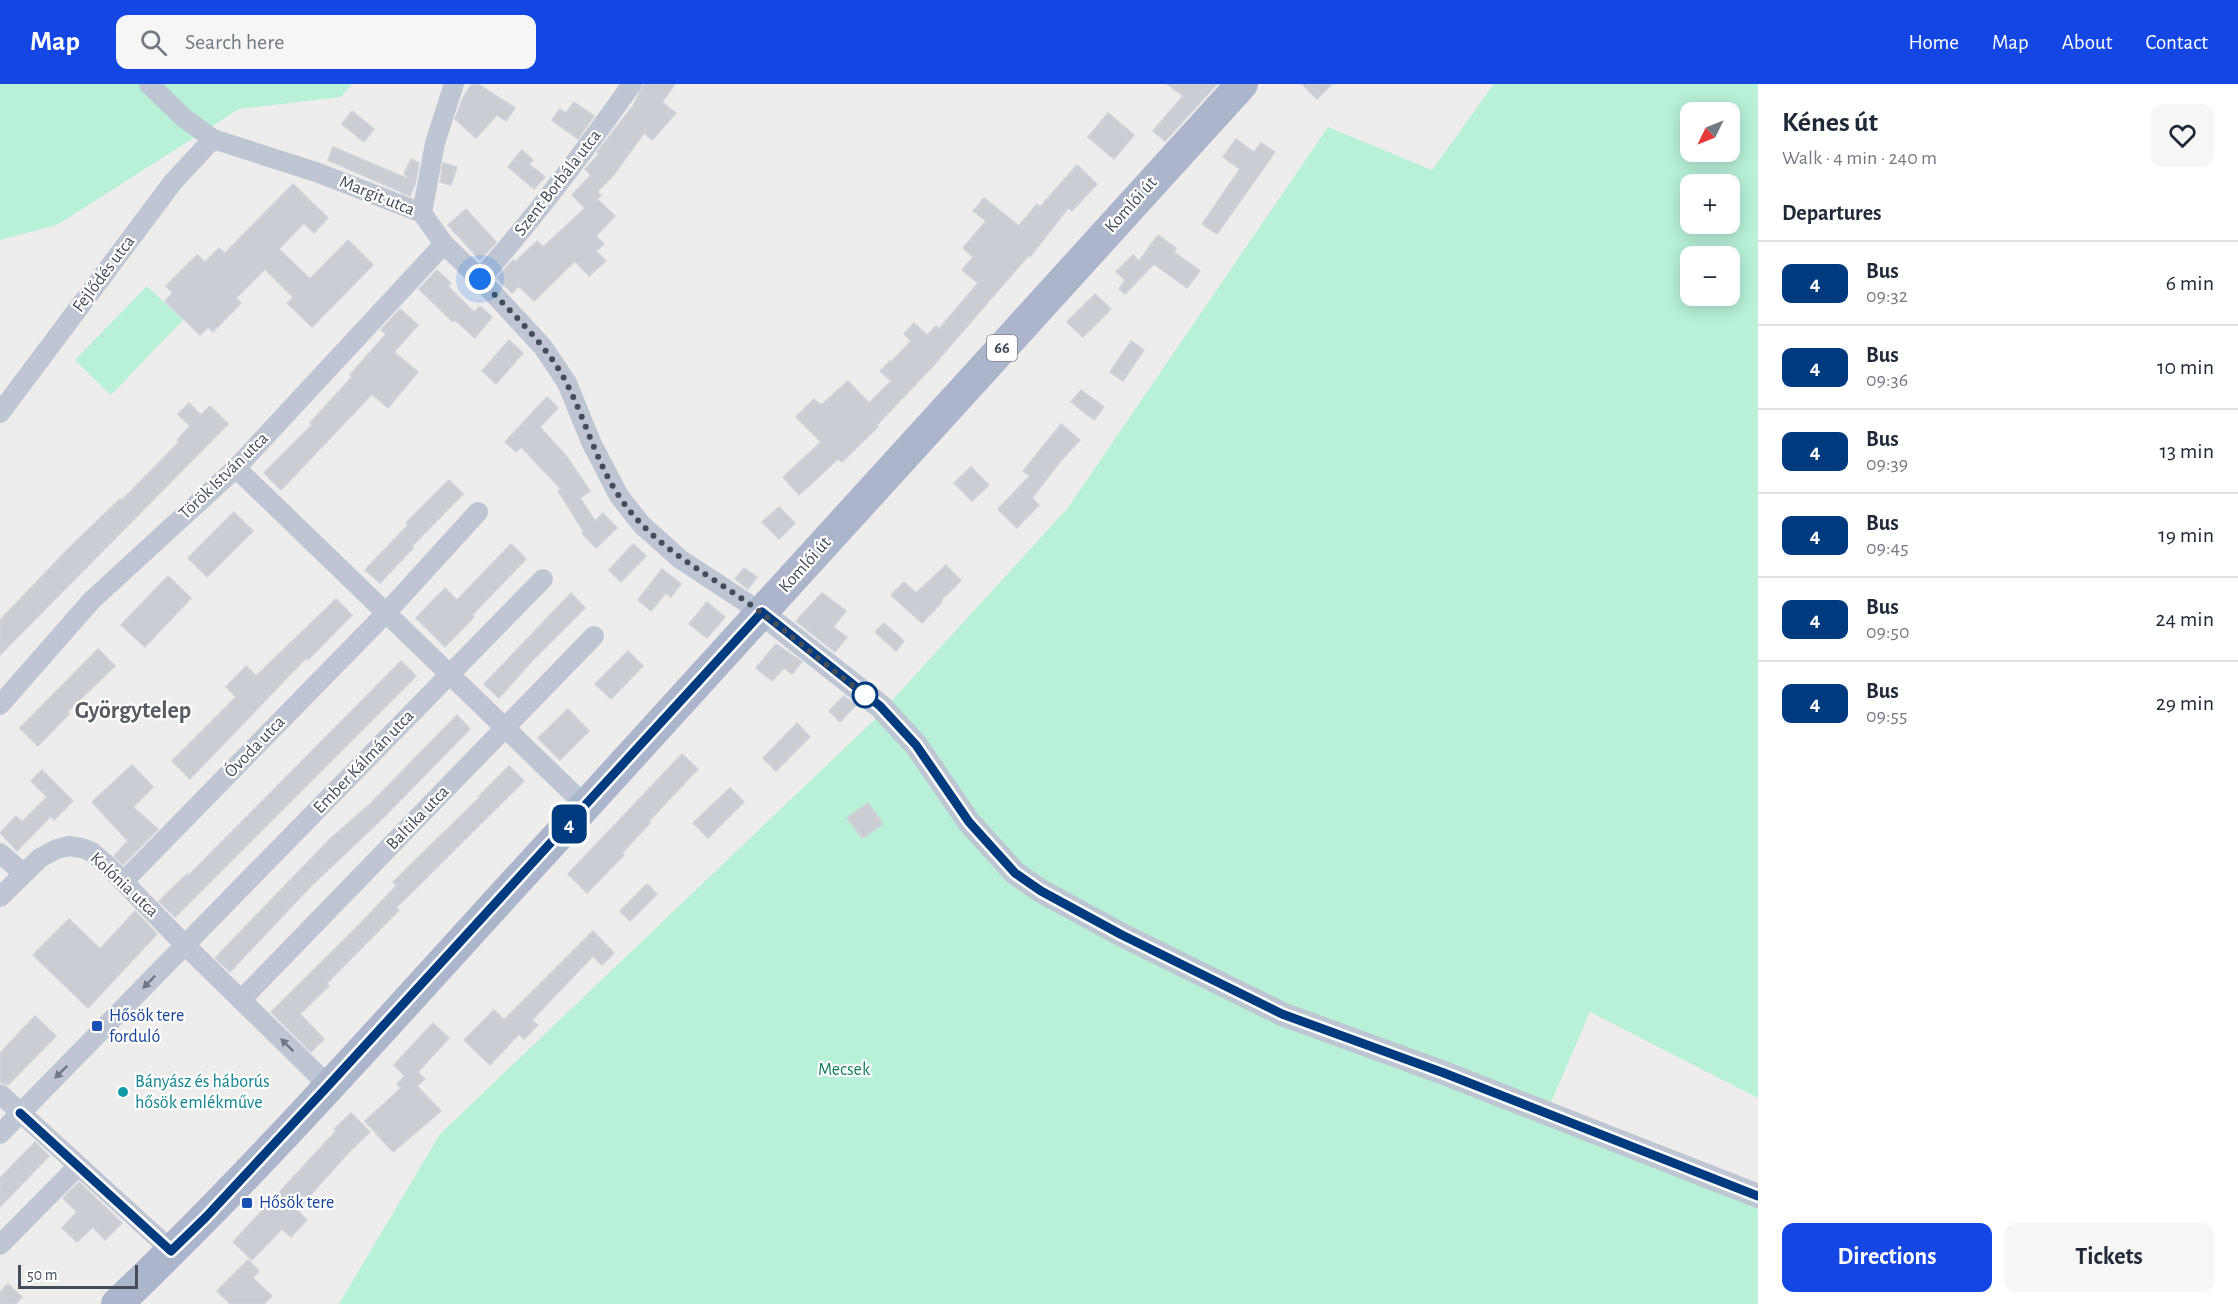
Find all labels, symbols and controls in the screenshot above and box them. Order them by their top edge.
search box [116,15,536,69]
icon: search [137,26,170,59]
text: Map [30,28,80,56]
text: Search here [185,31,284,53]
text: Home [1908,32,1959,53]
text: Map [1992,32,2029,53]
text: About [2062,32,2112,53]
text: Contact [2145,32,2208,53]
north arrow [1680,102,1740,162]
map controls [1680,102,1740,306]
button: heart [2151,104,2214,167]
text: Kénes út [1782,109,1878,137]
street label: Szent Borbála utca [511,127,605,239]
text: Walk · 4 min · 240 m [1782,148,1937,168]
street label: Margit utca [337,173,417,219]
street label: Komlói út [1102,174,1161,236]
button: + [1680,174,1740,234]
text: Departures [1782,202,1882,224]
street label: Fejlődés utca [70,232,138,316]
button: − [1680,246,1740,306]
text: Bus [1866,260,1899,282]
your location [465,264,495,294]
text: 6 min [2166,272,2214,294]
text: 4 [1810,273,1820,294]
text: 09:32 [1866,286,1908,306]
road number: 66 [987,335,1017,361]
text: Bus [1866,344,1899,366]
text: 10 min [2157,356,2214,378]
text: 4 [1810,357,1820,378]
text: 09:36 [1866,370,1908,390]
text: Bus [1866,428,1899,450]
street label: Török István utca [176,429,272,523]
text: 13 min [2159,440,2214,462]
text: 4 [1810,441,1820,462]
text: 09:39 [1866,454,1908,474]
text: Bus [1866,512,1899,534]
text: 19 min [2158,524,2214,546]
text: 4 [1810,525,1820,546]
street label: Komlói út [776,534,835,596]
text: 09:45 [1866,538,1909,558]
text: Bus [1866,596,1899,618]
text: 24 min [2156,608,2214,630]
text: 4 [1810,609,1820,630]
text: 09:50 [1866,622,1909,642]
text: Bus [1866,680,1899,702]
unlabelled marker [852,682,878,708]
text: 29 min [2156,692,2214,714]
text: 4 [1810,693,1820,714]
district label: Györgytelep [75,699,191,723]
text: 09:55 [1866,706,1907,726]
street label: Ember Kálmán utca [310,707,418,817]
street label: Óvoda utca [219,711,289,781]
street label: Baltika utca [383,782,453,854]
line badge: 4 [550,804,588,844]
text: 4 [564,814,574,835]
street label: Kolónia utca [86,849,162,921]
one-way arrow [142,975,156,990]
place label: Hősök tere forduló [109,1007,184,1046]
marker: Hősök tere forduló [90,1019,104,1033]
one-way arrow [279,1038,294,1052]
park label: Mecsek [818,1061,871,1079]
one-way arrow [54,1065,68,1080]
place label: Bányász és háborús hősök emlékműve [135,1073,270,1112]
marker: Bányász és háborús hősök emlékműve [116,1085,130,1099]
place label: Hősök tere [259,1194,334,1212]
marker: Hősök tere [240,1196,254,1210]
button: Directions [1782,1223,1992,1292]
button: Tickets [2004,1223,2214,1292]
scale bar [18,1262,138,1290]
text: 50 m [27,1267,58,1283]

